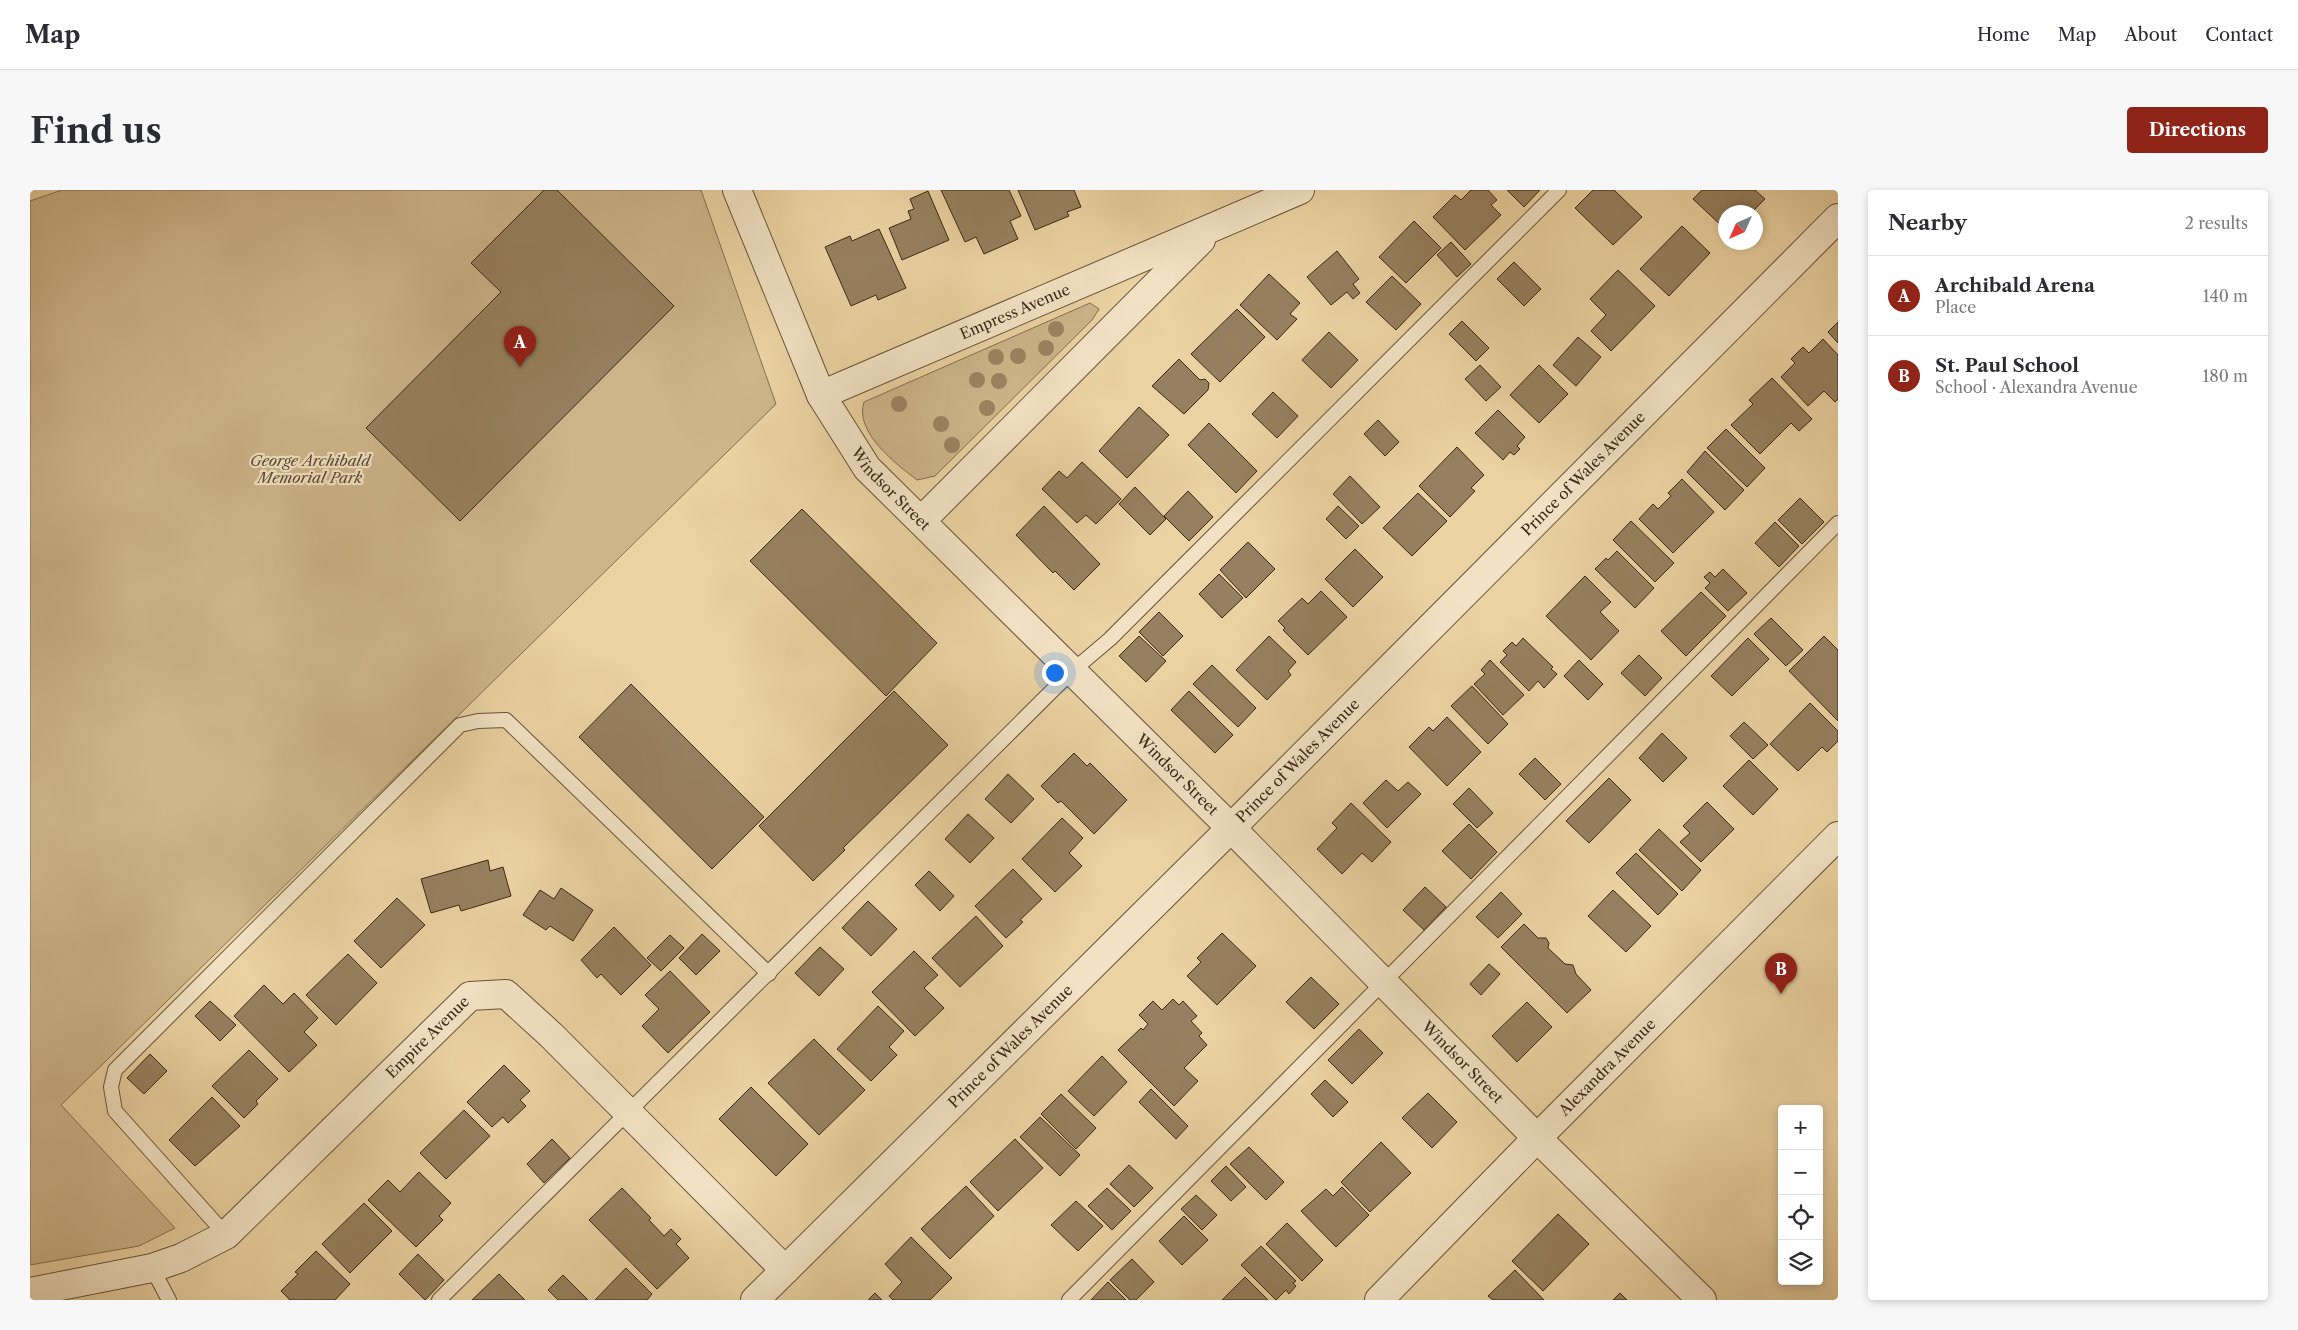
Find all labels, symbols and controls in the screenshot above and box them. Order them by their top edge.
text: Map [25,20,80,49]
text: Home [1977,24,2030,46]
text: Map [2058,24,2096,46]
text: About [2124,24,2177,46]
text: Contact [2205,24,2273,46]
button: Directions [2127,107,2268,153]
text: Find us [30,109,162,152]
north arrow [1718,205,1763,250]
text: Nearby [1888,210,1967,235]
text: 2 results [2185,213,2248,233]
text: Archibald Arena [1935,274,2095,297]
street label: Empress Avenue [957,280,1073,343]
text: A [1898,286,1910,306]
text: 140 m [2203,286,2248,306]
text: Place [1935,297,1976,317]
pin: A [504,326,536,367]
text: St. Paul School [1935,354,2079,377]
text: B [1898,366,1910,386]
text: 180 m [2202,366,2248,386]
text: School · Alexandra Avenue [1935,377,2138,397]
street label: Prince of Wales Avenue [1517,407,1649,540]
street label: Windsor Street [847,443,935,535]
park label: George Archibald Memorial Park [250,451,372,487]
your location [1042,660,1068,686]
street label: Prince of Wales Avenue [1232,694,1363,827]
street label: Windsor Street [1132,729,1223,820]
pin: B [1765,953,1797,994]
street label: Prince of Wales Avenue [944,980,1076,1112]
street label: Empire Avenue [382,992,473,1082]
street label: Alexandra Avenue [1554,1015,1659,1120]
street label: Windsor Street [1417,1016,1508,1107]
map controls [1778,1105,1823,1285]
button: + [1778,1105,1823,1150]
button: − [1778,1150,1823,1195]
button: locate [1778,1195,1823,1240]
button: layers [1778,1240,1823,1285]

